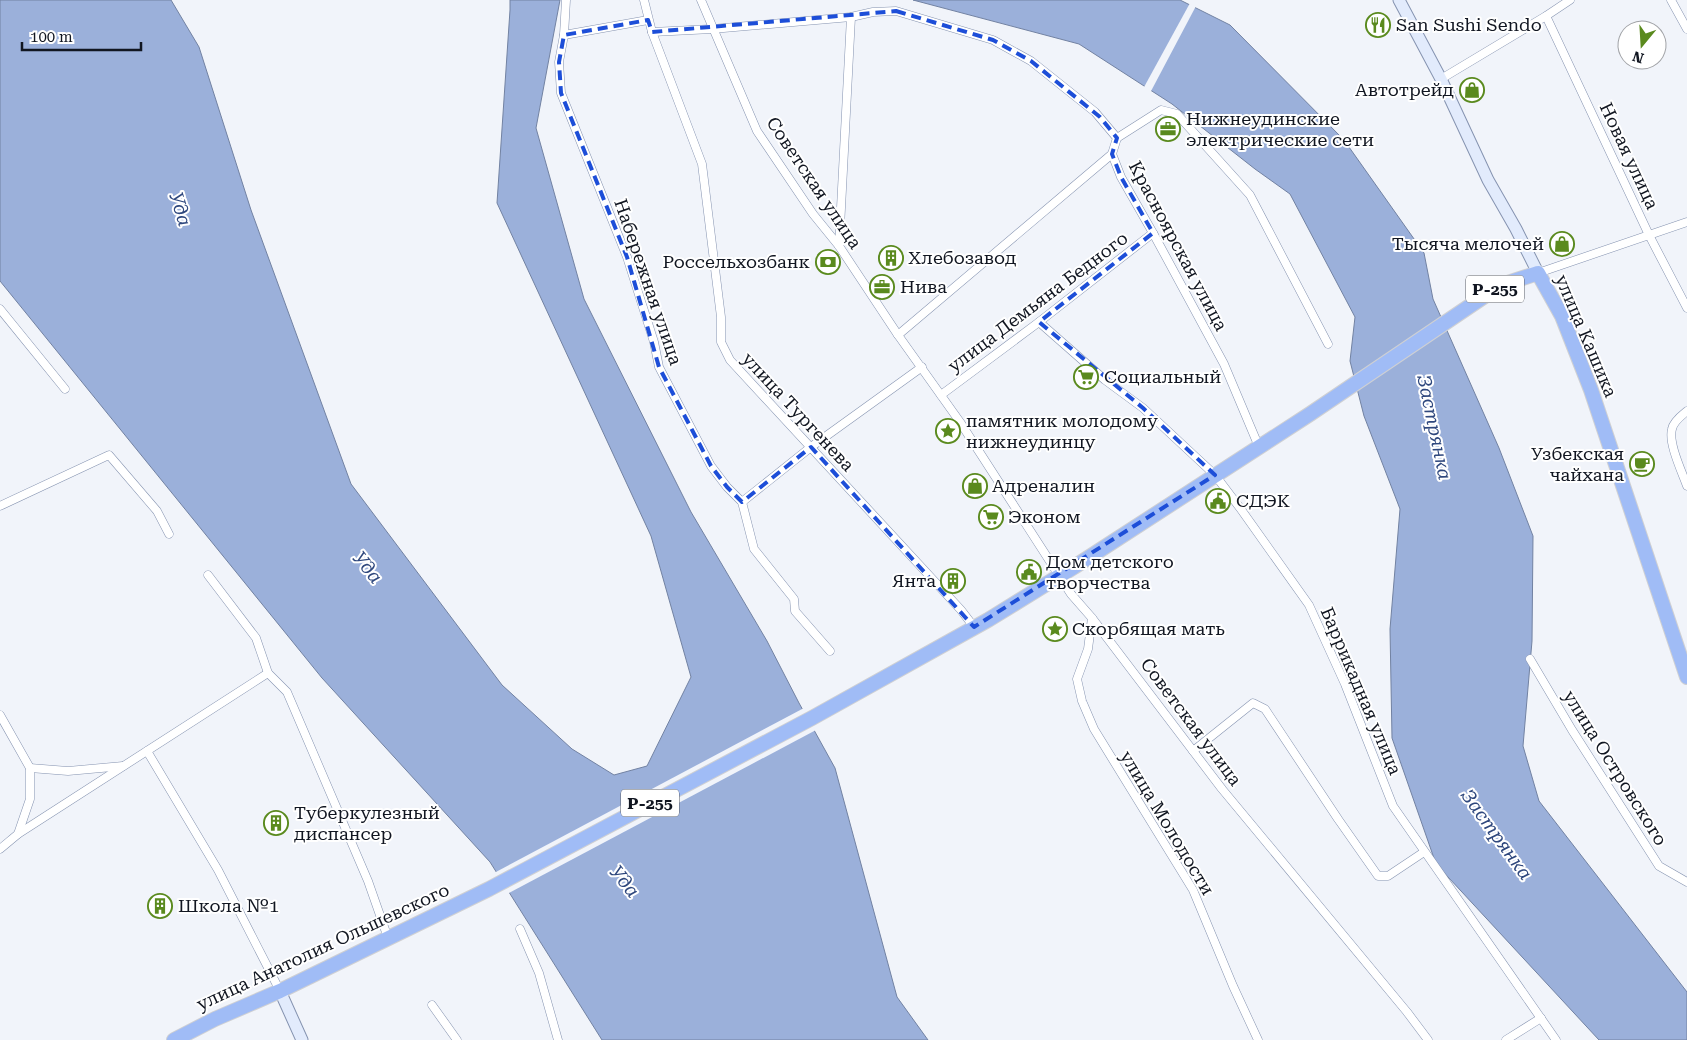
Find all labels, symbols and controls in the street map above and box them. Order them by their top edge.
restaurant icon: San Sushi Sendo [1365,12,1391,38]
place label: San Sushi Sendo [1396,14,1542,35]
scale bar [22,20,141,52]
north arrow [1617,20,1667,70]
text: 100 m [30,28,73,46]
text: N [1630,48,1646,67]
shop icon: Автотрейд [1459,77,1485,103]
place label: Автотрейд [1355,79,1454,100]
street label: Новая улица [1596,99,1663,213]
place label: Нижнеудинские электрические сети [1186,108,1374,150]
street label: Советская улица [762,113,866,253]
office icon: Нижнеудинские электрические сети [1155,116,1181,142]
street label: Красноярская улица [1125,157,1232,334]
water label: Уда [164,189,197,229]
street label: Набережная улица [610,196,687,368]
street label: улица Демьяна Бедного [944,227,1132,376]
shop icon: Тысяча мелочей [1549,231,1575,257]
place label: Тысяча мелочей [1392,233,1544,254]
building icon: Хлебозавод [878,245,904,271]
place label: Хлебозавод [908,247,1016,268]
bank icon: Россельхозбанк [815,249,841,275]
place label: Россельхозбанк [663,251,810,272]
street label: улица Кашика [1551,271,1622,400]
office icon: Нива [869,274,895,300]
place label: Нива [900,276,947,297]
road number: Р-255 [1466,276,1524,302]
street label: улица Тургенева [738,348,859,475]
supermarket icon: Социальный [1073,364,1099,390]
place label: Социальный [1104,366,1221,387]
water label: Застрянка [1412,373,1457,482]
place label: памятник молодому нижнеудинцу [966,410,1158,452]
place icon: памятник молодому нижнеудинцу [935,418,961,444]
place label: Узбекская чайхана [1531,443,1624,485]
cafe icon: Узбекская чайхана [1629,451,1655,477]
shop icon: Адреналин [962,473,988,499]
place label: Адреналин [992,475,1095,496]
public building icon: СДЭК [1205,488,1231,514]
place label: СДЭК [1236,490,1290,511]
supermarket icon: Эконом [978,504,1004,530]
place label: Эконом [1008,506,1081,527]
water label: Уда [348,547,387,588]
place label: Дом детского творчества [1046,551,1174,593]
public building icon: Дом детского творчества [1016,559,1042,585]
building icon: Янта [940,568,966,594]
place label: Янта [892,570,936,591]
street label: Баррикадная улица [1317,604,1406,778]
place icon: Скорбящая мать [1042,616,1068,642]
place label: Скорбящая мать [1072,618,1225,639]
street label: Советская улица [1137,654,1246,790]
street label: улица Островского [1559,686,1672,849]
street label: улица Молодости [1116,747,1219,899]
water label: Застрянка [1456,784,1537,884]
road number: Р-255 [621,790,679,816]
place label: Туберкулезный диспансер [294,802,440,844]
building icon: Туберкулезный диспансер [263,810,289,836]
water label: Уда [605,861,644,902]
street label: улица Анатолия Ольшевского [193,879,452,1014]
building icon: Школа №1 [147,893,173,919]
place label: Школа №1 [178,895,279,916]

